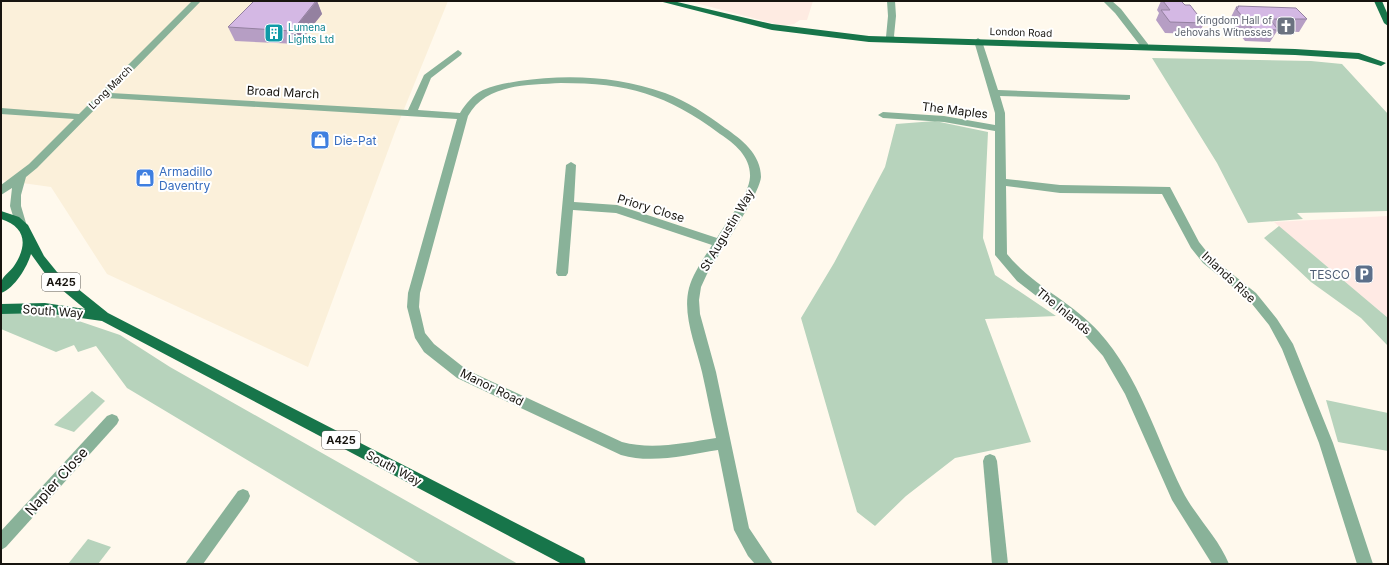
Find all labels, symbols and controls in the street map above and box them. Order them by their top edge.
place label: Kingdom Hall of Jehovahs Witnesses [1175,14,1272,38]
church icon: Kingdom Hall of Jehovahs Witnesses [1275,15,1297,37]
place label: Lumena Lights Ltd [288,21,334,45]
building icon: Lumena Lights Ltd [263,22,285,44]
street label: London Road [990,25,1052,39]
street label: Long March [86,63,134,111]
street label: Broad March [246,83,320,101]
street label: The Maples [921,99,989,121]
shop icon: Die-Pat [309,129,331,151]
place label: Die-Pat [334,133,376,148]
place label: Armadillo Daventry [159,164,213,193]
shop icon: Armadillo Daventry [134,167,156,189]
street label: St Augustin Way [697,186,758,274]
street label: Priory Close [616,191,686,225]
street label: Inlands Rise [1199,248,1259,306]
parking icon: TESCO [1353,263,1375,285]
place label: TESCO [1309,267,1350,282]
road number: A425 [42,273,80,291]
street label: The Inlands [1034,284,1094,338]
street label: South Way [22,301,84,321]
street label: Manor Road [458,365,526,409]
road number: A425 [322,431,360,449]
street label: Napier Close [21,444,91,518]
street label: South Way [364,447,425,489]

